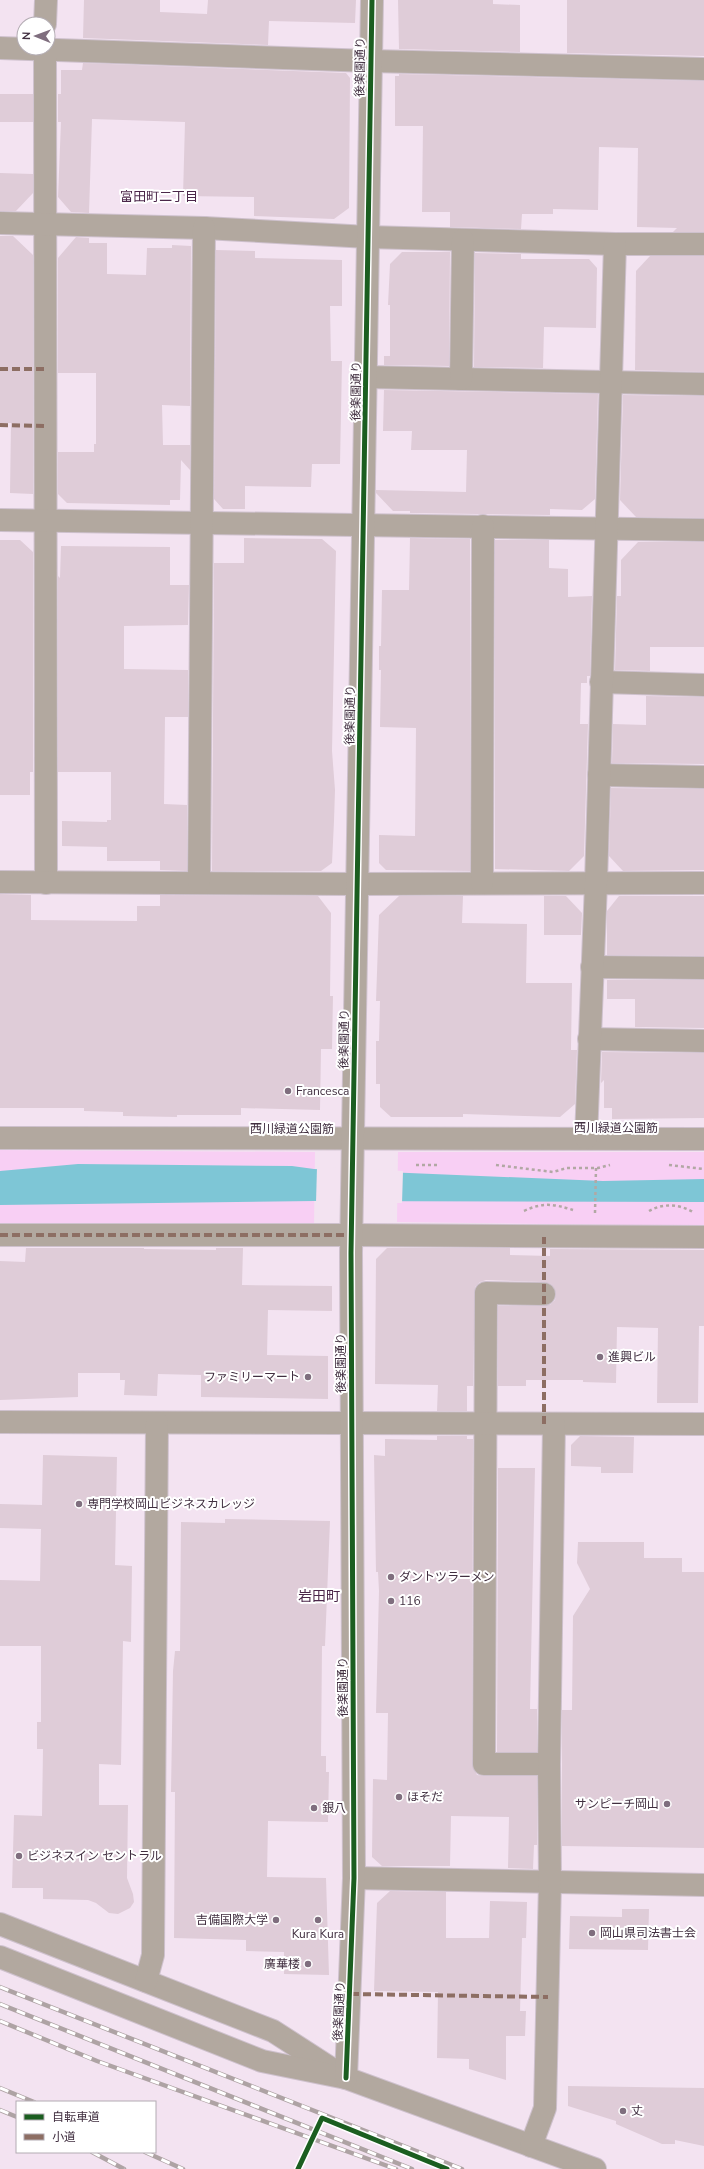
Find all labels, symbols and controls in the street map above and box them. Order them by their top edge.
north arrow [16,16,56,56]
text: N [19,32,34,40]
street label: 後楽園通り [351,37,369,97]
district label: 富田町二丁目 [120,188,198,206]
street label: 後楽園通り [347,361,365,421]
street label: 後楽園通り [341,685,359,745]
street label: 後楽園通り [335,1009,353,1069]
place label: Francesca [296,1083,349,1099]
marker: Francesca [283,1086,293,1096]
street label: 西川緑道公園筋 [574,1120,658,1136]
street label: 西川緑道公園筋 [250,1121,334,1137]
street label: 後楽園通り [333,1333,349,1393]
place label: 進興ビル [608,1349,656,1365]
marker: 進興ビル [595,1352,605,1362]
place label: ファミリーマート [204,1369,300,1385]
marker: ファミリーマート [303,1372,313,1382]
place label: 専門学校岡山ビジネスカレッジ [87,1496,255,1512]
marker: 専門学校岡山ビジネスカレッジ [74,1499,84,1509]
place label: ダントツラーメン [399,1569,495,1585]
marker: ダントツラーメン [386,1572,396,1582]
district label: 岩田町 [298,1587,340,1606]
place label: 116 [399,1593,421,1609]
marker: 116 [386,1596,396,1606]
street label: 後楽園通り [335,1657,351,1717]
place label: ほそだ [407,1789,443,1805]
marker: ほそだ [394,1792,404,1802]
place label: サンピーチ岡山 [575,1796,659,1812]
marker: サンピーチ岡山 [662,1799,672,1809]
place label: 銀八 [322,1800,346,1816]
marker: 銀八 [309,1803,319,1813]
place label: ビジネスイン セントラル [27,1848,162,1864]
marker: ビジネスイン セントラル [14,1851,24,1861]
place label: 吉備国際大学 [196,1912,268,1928]
marker: 吉備国際大学 [271,1915,281,1925]
marker: Kura Kura [313,1915,323,1925]
place label: 岡山県司法書士会 [600,1925,696,1941]
place label: Kura Kura [292,1926,344,1942]
marker: 岡山県司法書士会 [587,1928,597,1938]
place label: 廣華楼 [264,1956,300,1972]
marker: 廣華楼 [303,1959,313,1969]
street label: 後楽園通り [329,1981,349,2041]
legend [16,2101,156,2153]
place label: 丈 [631,2103,643,2119]
marker: 丈 [618,2106,628,2116]
text: 自転車道 [52,2109,100,2125]
text: 小道 [52,2129,76,2145]

